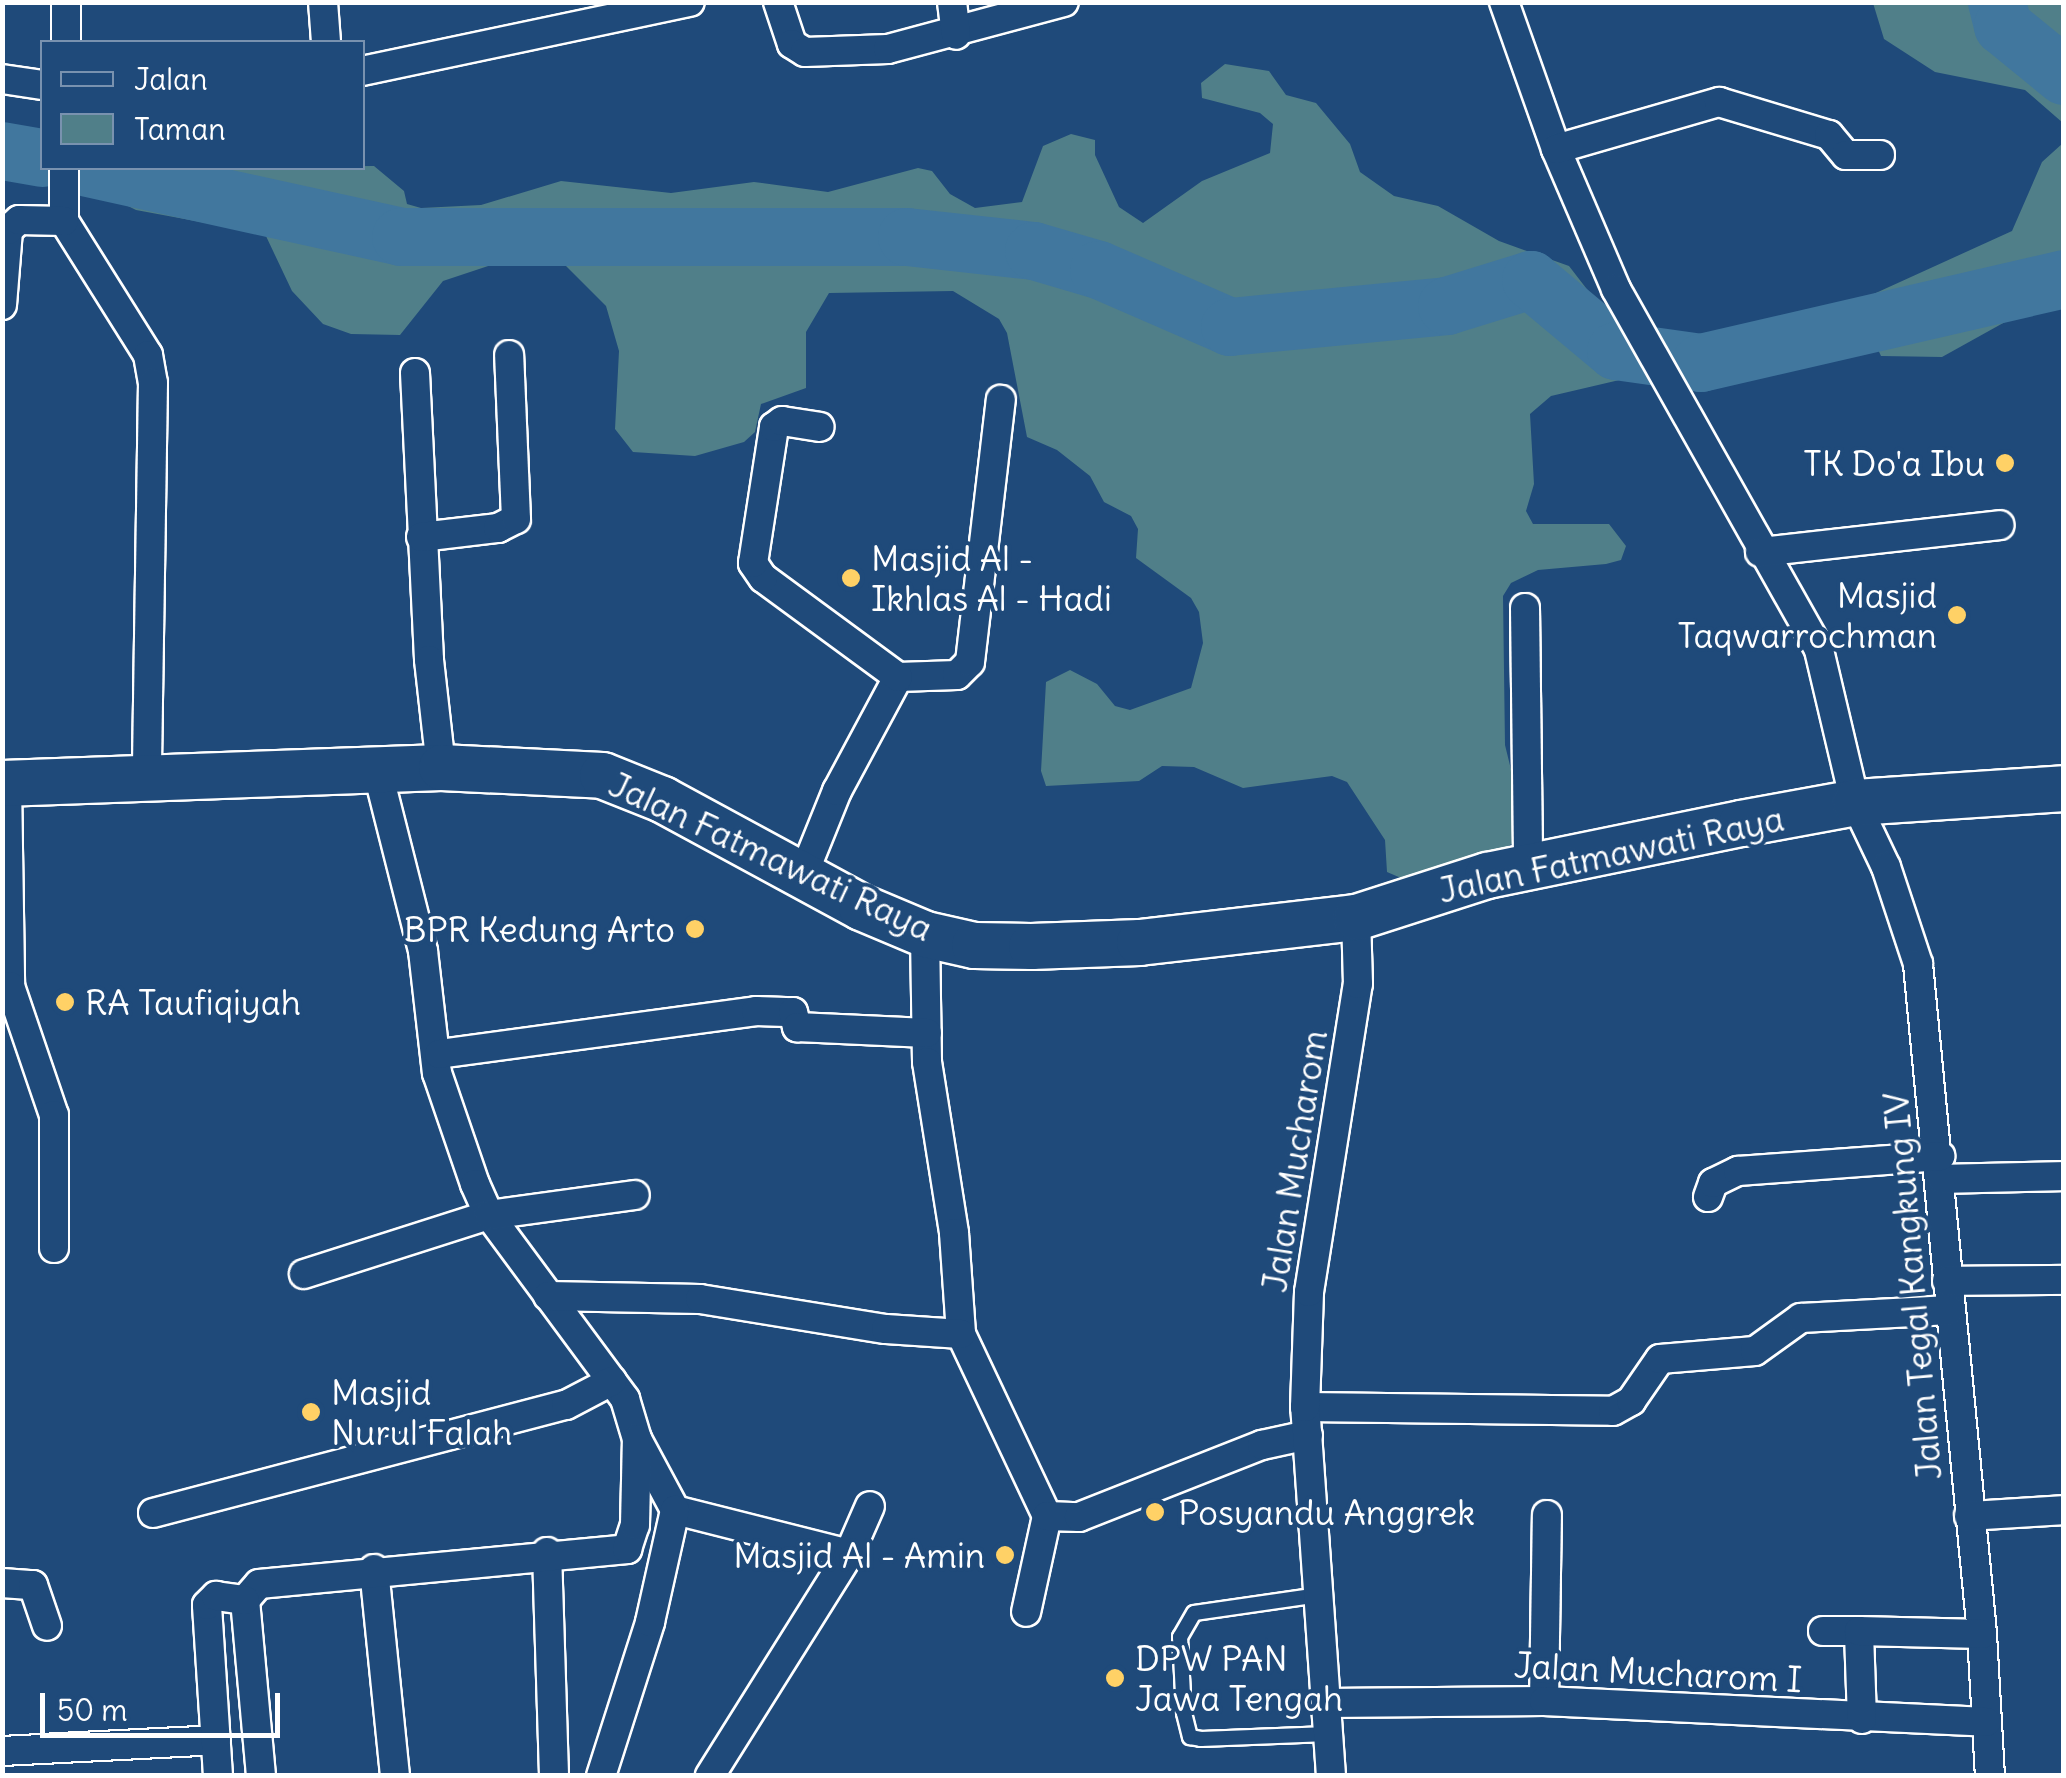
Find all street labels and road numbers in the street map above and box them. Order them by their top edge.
street label: Jalan Fatmawati Raya [603,763,939,949]
street label: Jalan Fatmawati Raya [1434,797,1788,911]
street label: Jalan Mucharom [1253,1027,1335,1295]
street label: Jalan Tegal Kangkung IV [1874,1090,1950,1482]
street label: Jalan Mucharom I [1513,1643,1803,1701]

